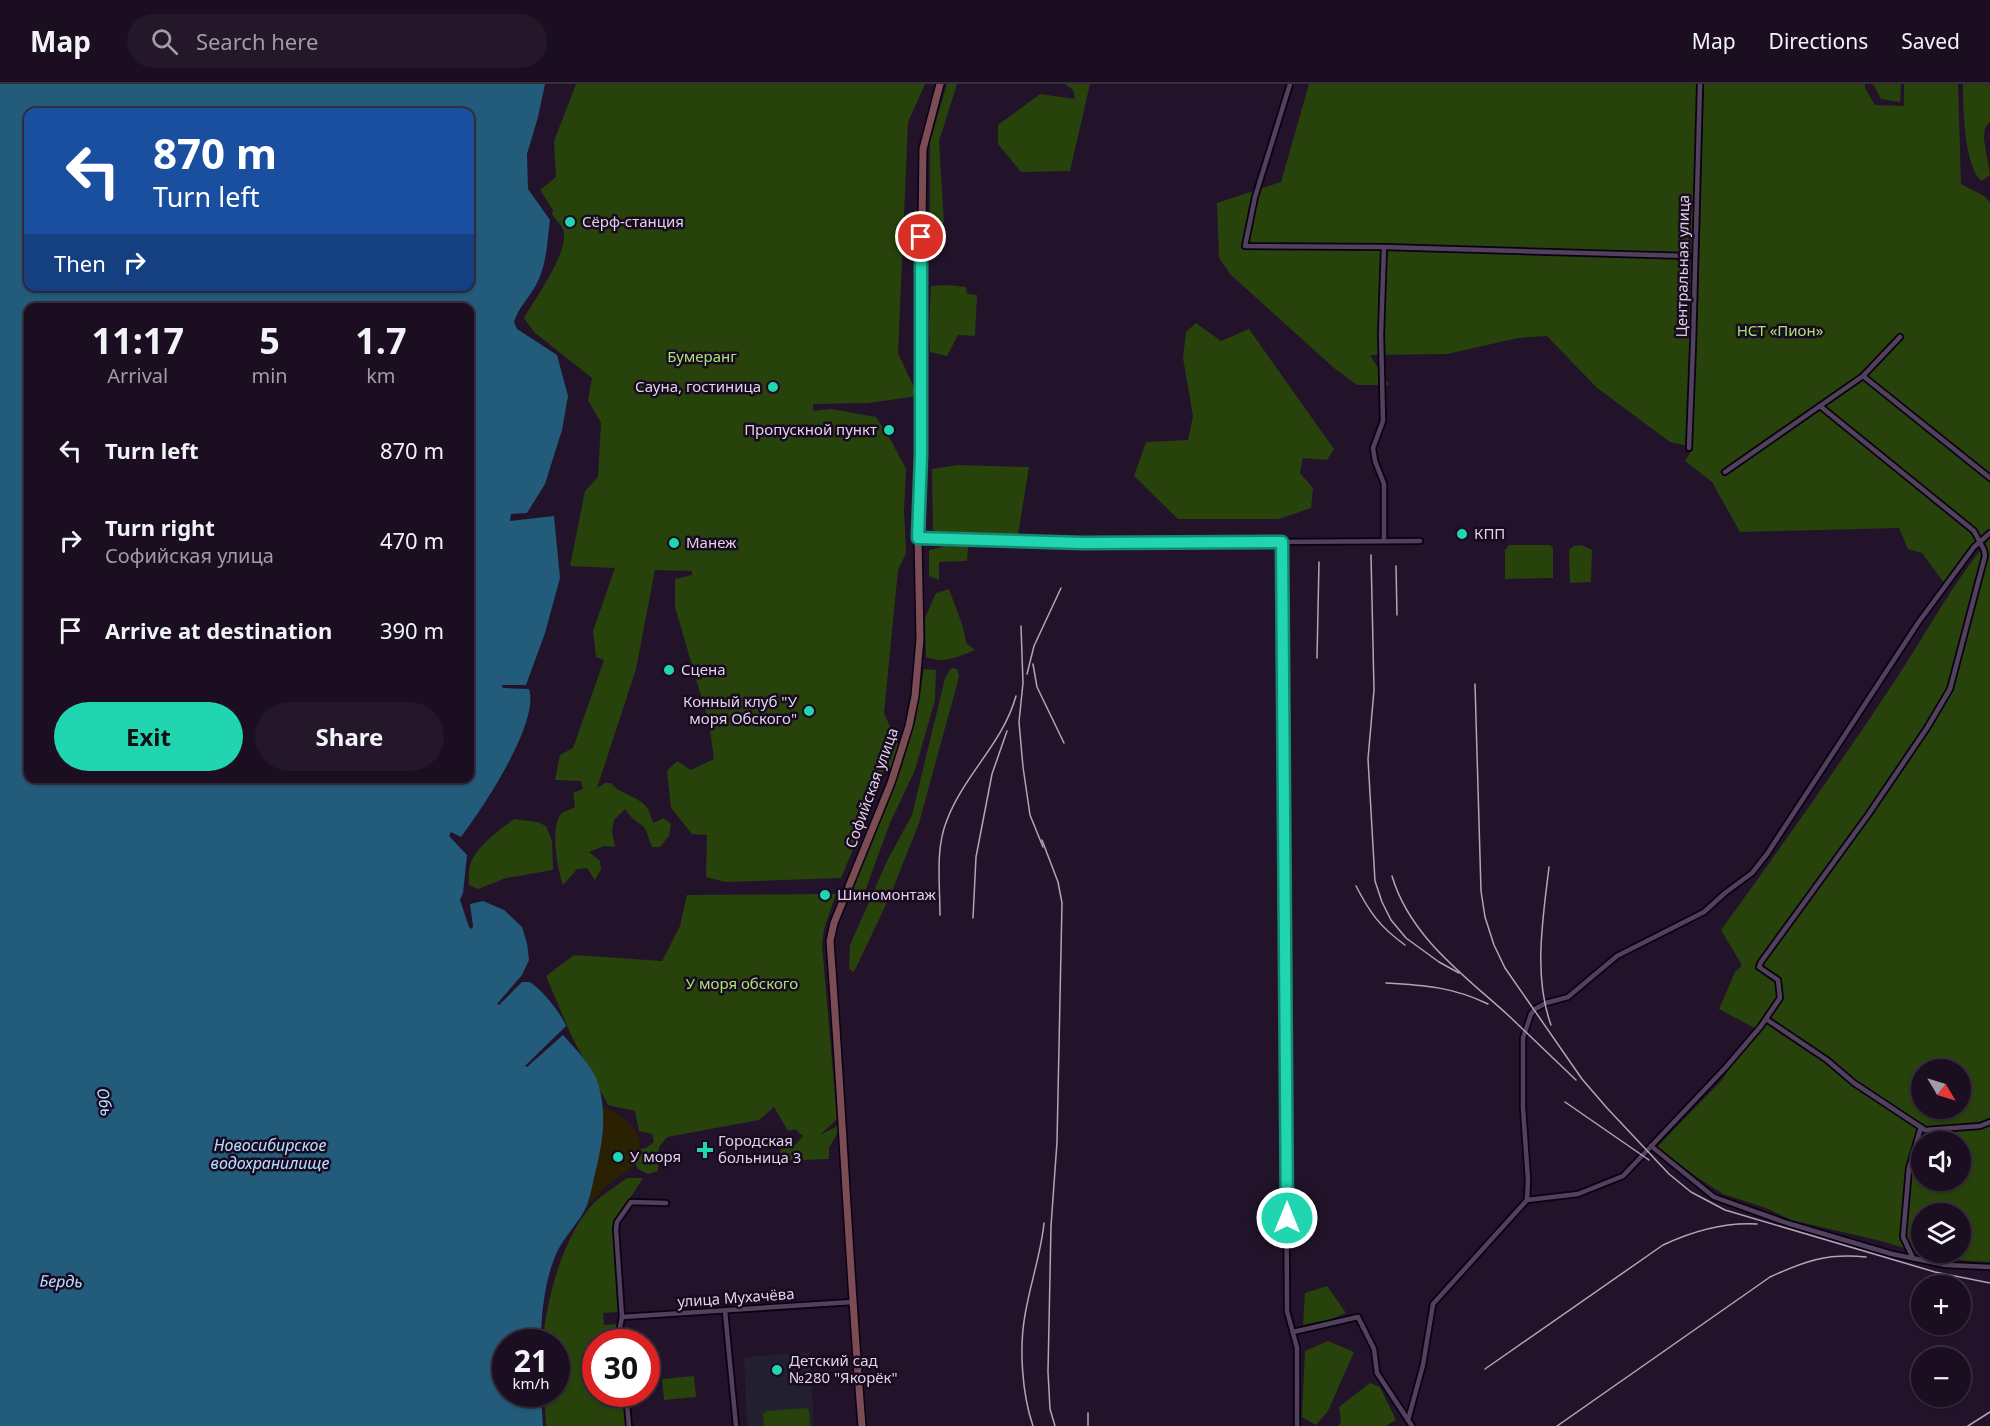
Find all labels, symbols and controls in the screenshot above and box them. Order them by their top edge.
search box [127,14,547,68]
text: Map [30,22,91,60]
icon: search [148,25,181,58]
text: Search here [196,26,318,56]
text: Map [1692,27,1736,55]
text: Directions [1769,27,1868,55]
text: Saved [1901,27,1960,55]
text: 870 m [153,124,277,181]
icon: left [54,132,132,210]
text: Turn left [153,178,259,215]
street label: Центральная улица [1671,195,1693,337]
place label: Сёрф-станция [582,211,684,231]
pin [895,211,946,262]
marker: Сёрф-станция [563,215,577,229]
icon: arrive [904,220,937,253]
icon: right [118,246,151,279]
text: Then [54,248,106,278]
text: 11:17 [91,316,184,365]
text: 5 [259,316,280,365]
text: 1.7 [355,316,406,365]
park label: НСТ «Пион» [1737,320,1824,340]
park label: Бумеранг [667,346,737,366]
text: Arrival [107,362,168,389]
text: min [251,362,288,389]
text: km [366,362,396,389]
place label: Сауна, гостиница [635,376,761,396]
marker: Сауна, гостиница [766,380,780,394]
place label: Пропускной пункт [744,419,877,439]
marker: Пропускной пункт [882,423,896,437]
icon: left [54,434,87,467]
text: Turn left [105,435,199,465]
text: 870 m [380,435,444,465]
text: Turn right [105,512,215,542]
place label: КПП [1474,523,1505,543]
icon: right [54,524,87,557]
text: 470 m [380,525,444,555]
marker: КПП [1455,527,1469,541]
place label: Манеж [686,532,737,552]
marker: Манеж [667,536,681,550]
text: Софийская улица [105,542,274,569]
icon: arrive [54,614,87,647]
text: Arrive at destination [105,615,332,645]
text: 390 m [380,615,444,645]
place label: Сцена [681,659,726,679]
marker: Сцена [662,663,676,677]
place label: Конный клуб "У моря Обского" [683,691,798,728]
button: Exit [54,702,243,771]
button: Share [255,702,444,771]
marker: Конный клуб "У моря Обского" [802,704,816,718]
street label: Софийская улица [840,725,902,851]
place label: Шиномонтаж [837,884,937,904]
marker: Шиномонтаж [818,888,832,902]
park label: У моря обского [686,973,798,993]
north arrow [1911,1059,1971,1119]
map controls [1911,1059,1971,1407]
water label: Обь [92,1086,118,1118]
place label: Городская больница 3 [718,1130,801,1167]
button: sound [1911,1131,1971,1191]
water label: Новосибирское водохранилище [211,1134,330,1174]
marker: Городская больница 3 [696,1141,714,1159]
place label: У моря [630,1146,681,1166]
marker: У моря [611,1150,625,1164]
position arrow [1255,1186,1319,1250]
button: layers [1911,1203,1971,1263]
water label: Бердь [39,1270,83,1292]
button: + [1911,1275,1971,1335]
street label: улица Мухачёва [677,1283,795,1311]
speed limit sign: 30 [582,1329,660,1407]
text: 21 [514,1340,548,1381]
button: − [1911,1347,1971,1407]
place label: Детский сад №280 "Якорёк" [789,1350,898,1387]
marker: Детский сад №280 "Якорёк" [770,1363,784,1377]
text: km/h [513,1373,549,1393]

